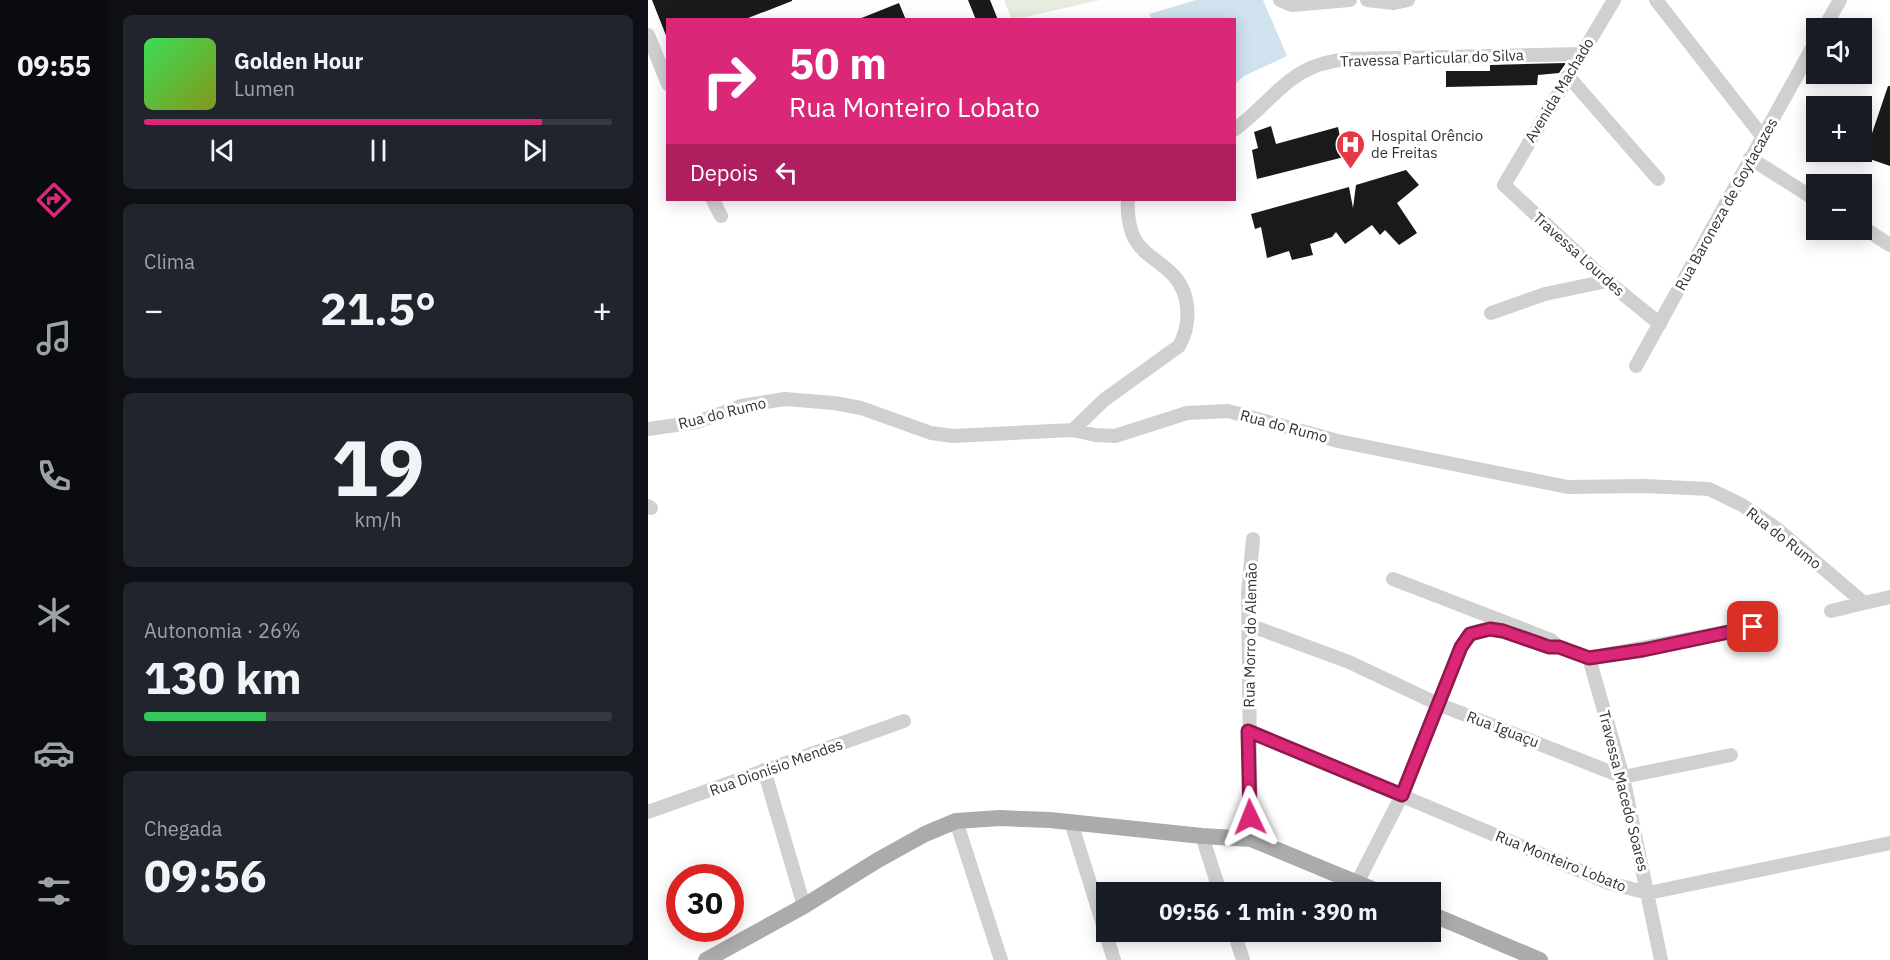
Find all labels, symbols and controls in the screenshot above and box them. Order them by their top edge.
map controls [1806,18,1872,240]
button: sound [1806,18,1872,84]
street label: Avenida Machado [1520,34,1598,146]
text: 50 m [789,36,887,91]
icon: right [690,42,768,120]
street label: Travessa Particular do Silva [1340,45,1524,71]
text: Golden Hour [234,46,363,75]
text: 09:55 [17,48,91,83]
text: Lumen [234,75,295,102]
text: Rua Monteiro Lobato [789,89,1040,124]
button: + [1806,96,1872,162]
street label: Rua Baroneza de Goytacazes [1671,114,1781,294]
place label: Hospital Orêncio de Freitas [1371,126,1483,162]
hospital icon: Hospital Orêncio de Freitas [1334,128,1366,170]
icon: previous [206,134,239,167]
icon: pause [362,134,395,167]
icon: next [518,134,551,167]
icon: left [770,156,803,189]
text: Depois [690,158,758,187]
button: − [1806,174,1872,240]
icon: directions [33,179,75,221]
street label: Travessa Lourdes [1529,208,1629,300]
text: Clima [144,248,195,275]
text: 21.5° [320,279,436,337]
text: − [144,288,164,331]
text: + [592,288,612,331]
icon: music [33,317,75,359]
street label: Rua do Rumo [676,393,768,433]
street label: Rua do Rumo [1238,405,1330,447]
text: 19 [331,416,425,517]
icon: phone [33,455,75,497]
street label: Rua do Rumo [1743,503,1825,573]
text: km/h [354,506,402,533]
street label: Rua Morro do Alemão [1239,562,1261,708]
icon: climate [33,594,75,636]
pin [1727,601,1778,652]
icon: arrive [1736,610,1769,643]
text: Autonomia · 26% [144,617,301,644]
text: 130 km [144,648,302,706]
street label: Rua Iguaçu [1464,706,1542,752]
street label: Travessa Macedo Soares [1595,708,1653,874]
icon: car [33,732,75,774]
street label: Rua Dionísio Mendes [707,734,845,800]
position arrow [1218,785,1282,849]
text: Chegada [144,815,222,842]
street label: Rua Monteiro Lobato [1493,826,1629,896]
text: 09:56 [144,846,267,904]
speed limit sign: 30 [666,864,744,942]
icon: filters [33,870,75,912]
text: 09:56 · 1 min · 390 m [1159,897,1378,926]

